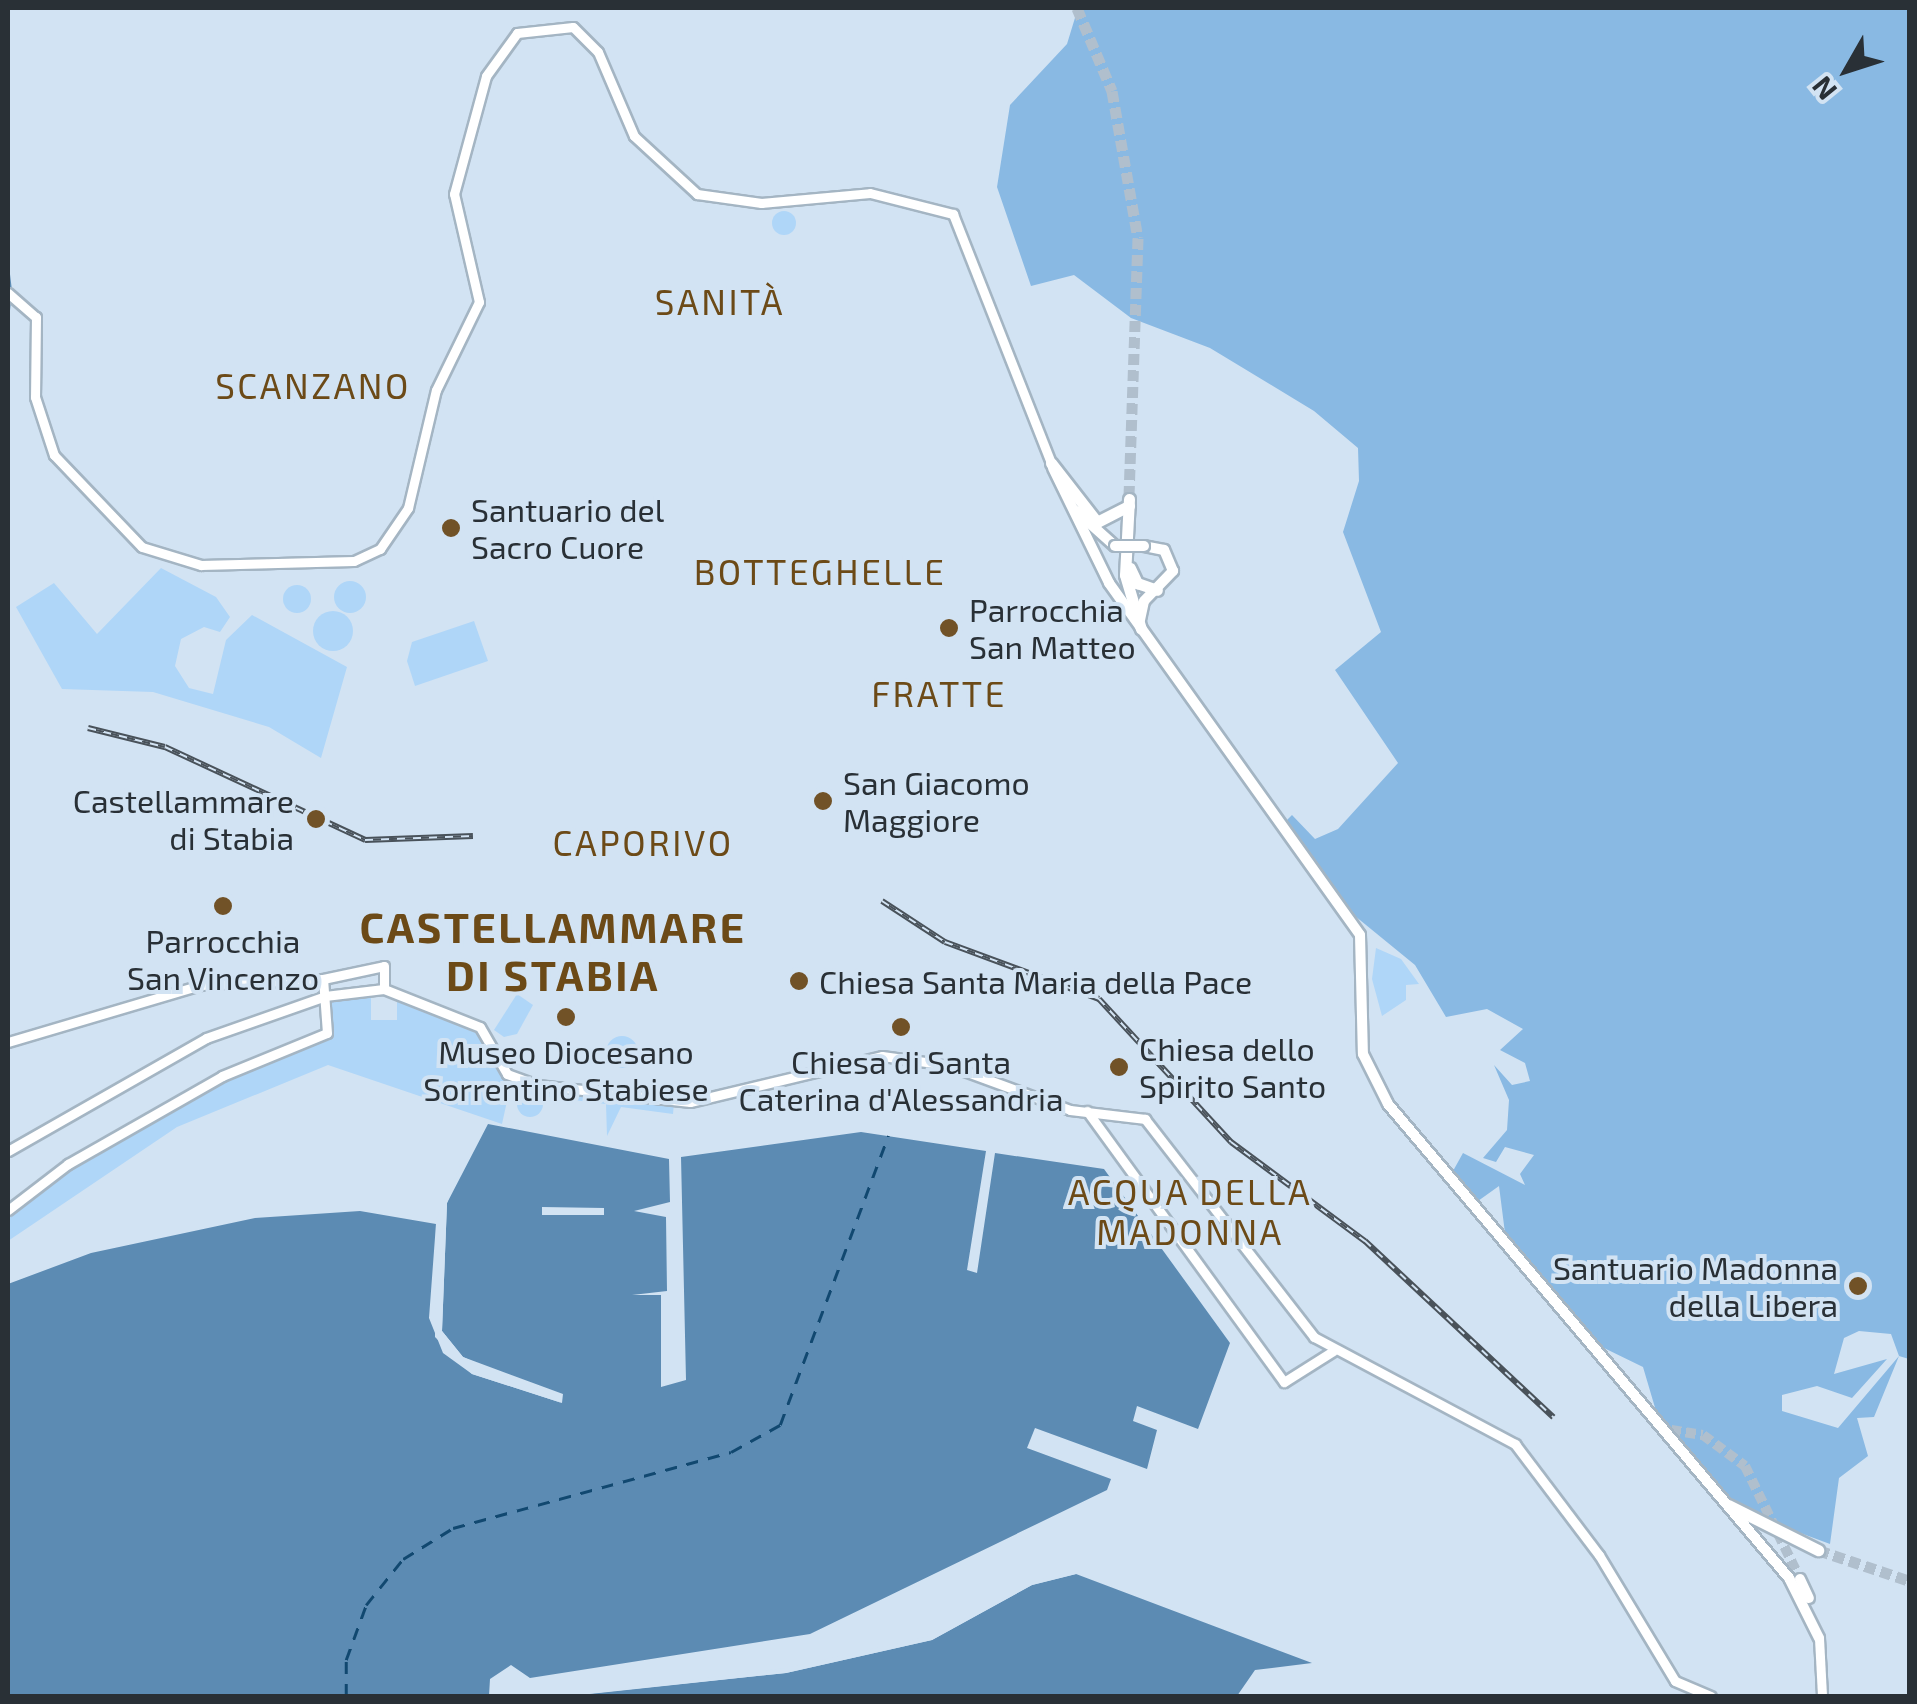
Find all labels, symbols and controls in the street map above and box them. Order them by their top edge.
north arrow [1797,20,1897,120]
text: N [1804,70,1843,107]
district label: SANITÀ [655,280,785,322]
district label: SCANZANO [215,364,411,406]
place label: Santuario del Sacro Cuore [471,491,664,566]
marker: Santuario del Sacro Cuore [440,517,462,539]
district label: BOTTEGHELLE [694,550,946,592]
place label: Parrocchia San Matteo [969,591,1136,666]
marker: Parrocchia San Matteo [938,617,960,639]
district label: FRATTE [871,672,1007,714]
place label: San Giacomo Maggiore [843,764,1030,839]
place label: Castellammare di Stabia [73,782,294,857]
marker: San Giacomo Maggiore [812,790,834,812]
marker: Castellammare di Stabia [303,806,329,832]
district label: CAPORIVO [552,821,734,863]
marker: Parrocchia San Vincenzo [212,895,234,917]
district label: CASTELLAMMARE DI STABIA [360,901,746,999]
place label: Parrocchia San Vincenzo [127,922,319,997]
place label: Chiesa Santa Maria della Pace [819,962,1252,1000]
marker: Chiesa Santa Maria della Pace [788,970,810,992]
marker: Museo Diocesano Sorrentino Stabiese [555,1006,577,1028]
marker: Chiesa di Santa Caterina d'Alessandria [890,1016,912,1038]
place label: Chiesa dello Spirito Santo [1139,1030,1326,1105]
place label: Museo Diocesano Sorrentino Stabiese [423,1033,709,1108]
place label: Chiesa di Santa Caterina d'Alessandria [738,1043,1064,1118]
marker: Chiesa dello Spirito Santo [1108,1056,1130,1078]
district label: ACQUA DELLA MADONNA [1067,1170,1313,1252]
place label: Santuario Madonna della Libera [1553,1249,1838,1324]
marker: Santuario Madonna della Libera [1847,1275,1869,1297]

